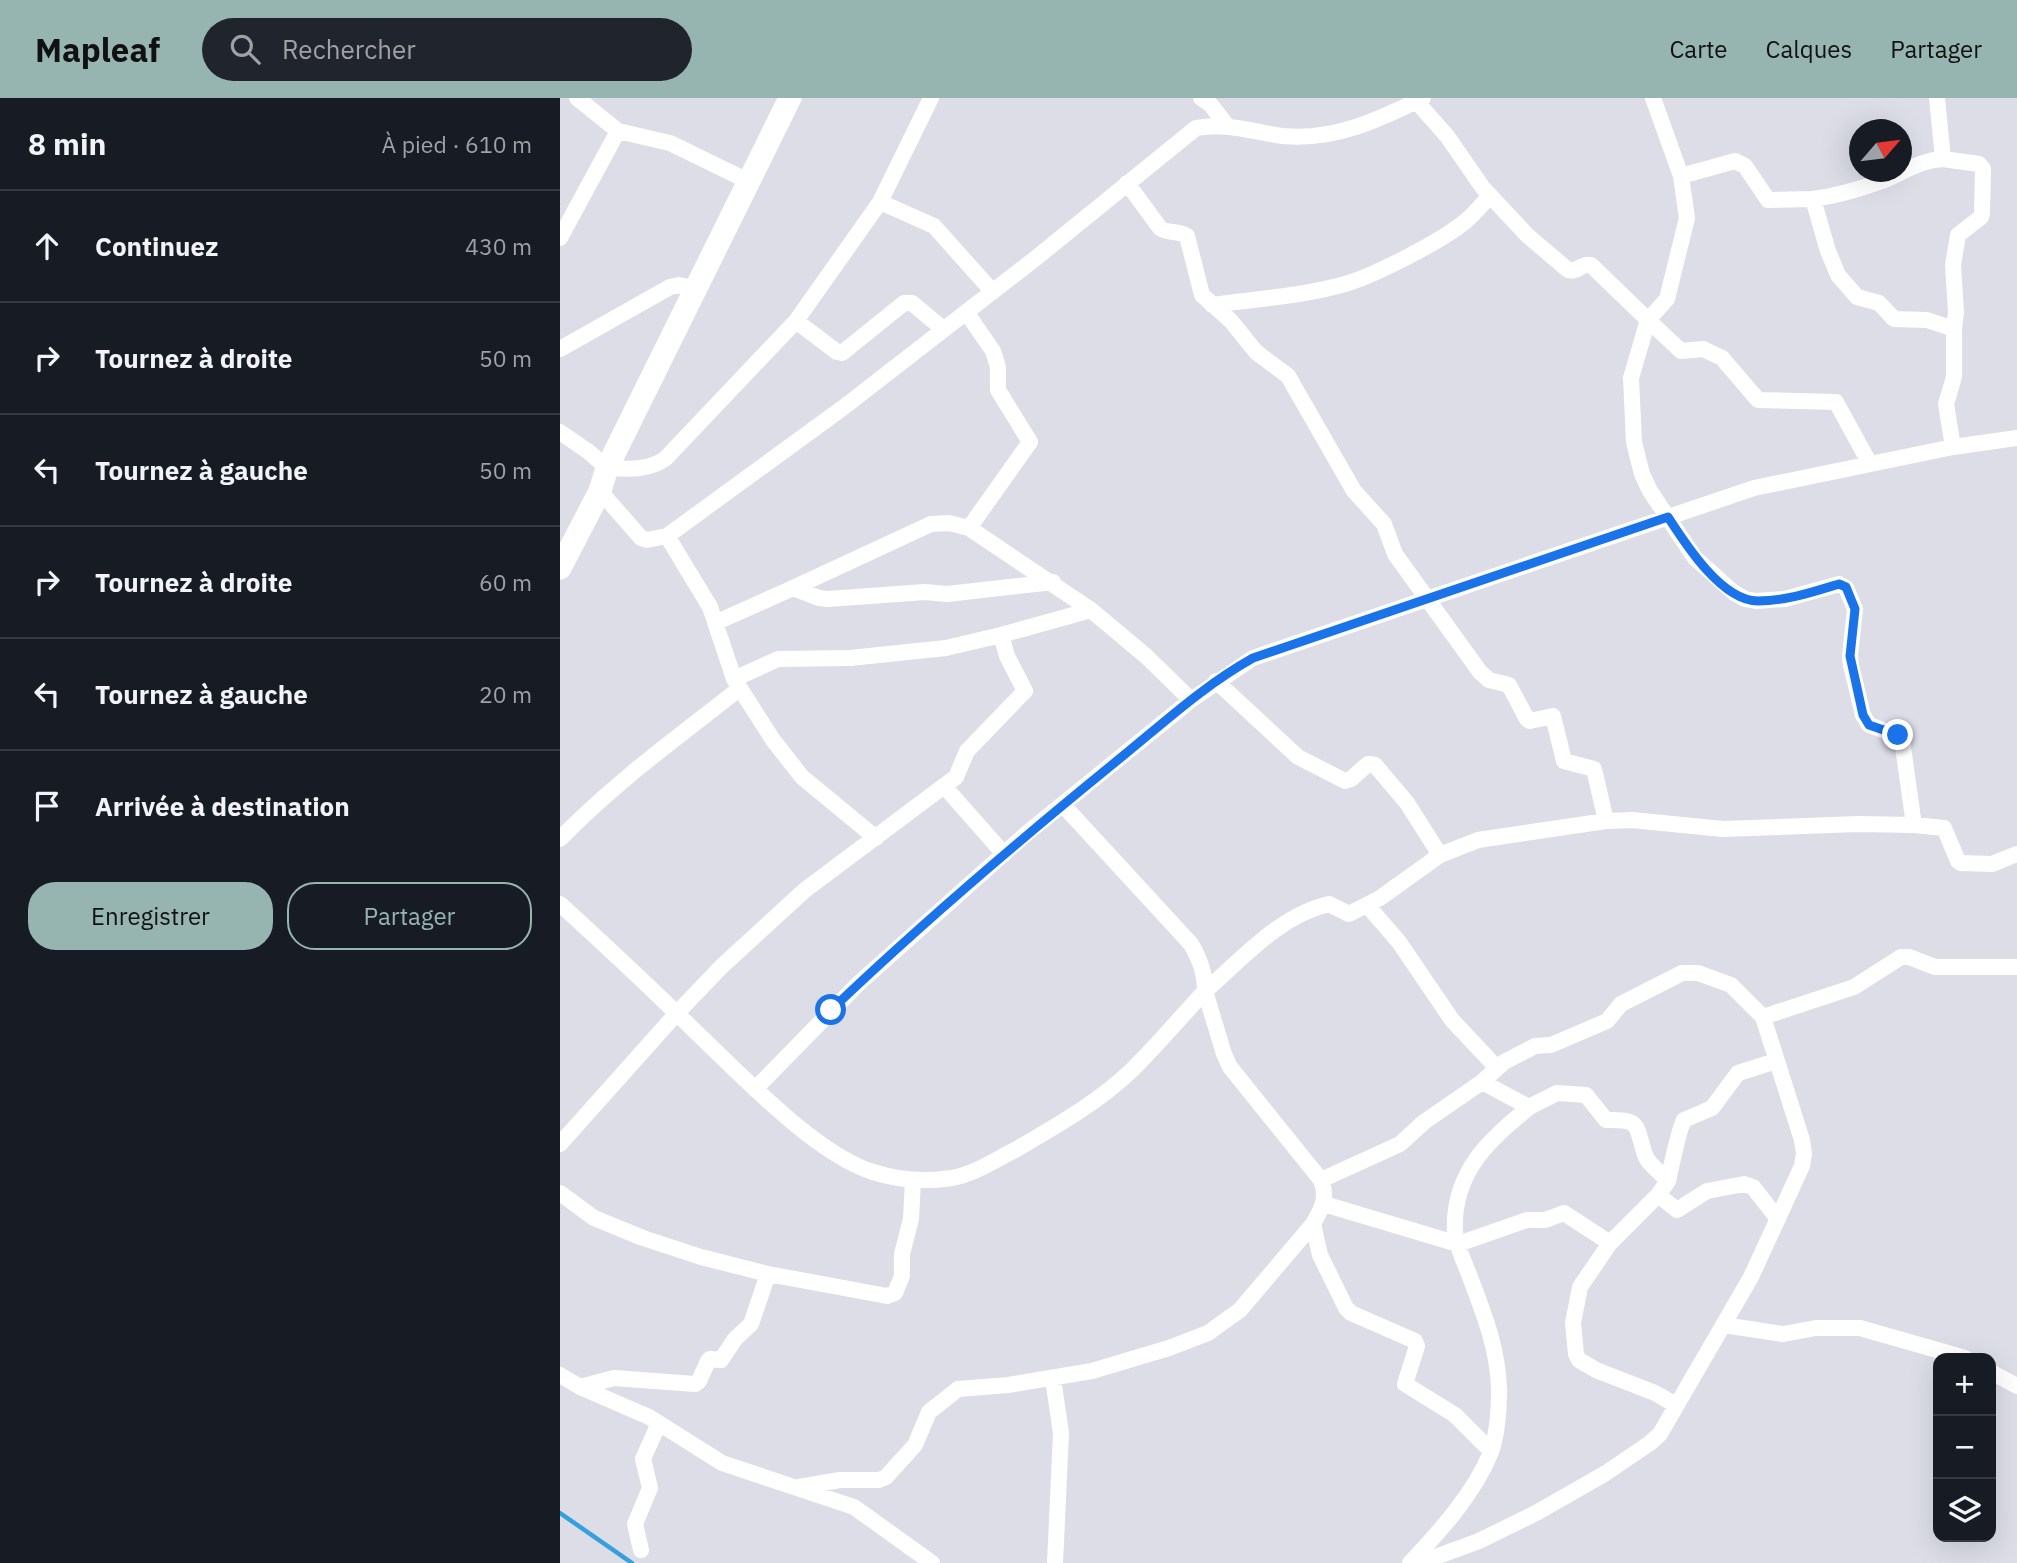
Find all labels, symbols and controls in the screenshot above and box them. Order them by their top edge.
search box [202,18,692,81]
text: Mapleaf [35,28,160,71]
icon: search [226,30,264,68]
text: Rechercher [282,32,416,66]
text: Carte [1669,33,1728,65]
text: Calques [1766,33,1852,65]
text: Partager [1890,33,1982,65]
north arrow [1849,119,1912,182]
text: 8 min [28,124,106,163]
text: À pied · 610 m [382,129,532,159]
icon: ahead [28,227,66,265]
text: Continuez [95,229,218,263]
text: 430 m [465,231,532,261]
icon: right [28,339,66,377]
text: Tournez à droite [95,341,292,375]
text: 50 m [479,343,532,373]
icon: left [28,451,66,489]
text: Tournez à gauche [95,453,308,487]
text: 50 m [479,455,532,485]
icon: right [28,563,66,601]
text: Tournez à droite [95,565,292,599]
text: 60 m [479,567,532,597]
icon: left [28,675,66,713]
text: Tournez à gauche [95,677,308,711]
text: 20 m [479,679,532,709]
route end [1882,719,1913,750]
icon: arrive [28,787,66,825]
text: Arrivée à destination [95,789,350,823]
button: Enregistrer [28,882,273,950]
button: Partager [287,882,532,950]
route start [815,994,846,1025]
map controls [1933,1353,1996,1542]
button: + [1933,1353,1996,1416]
button: − [1933,1416,1996,1479]
button: layers [1933,1479,1996,1542]

